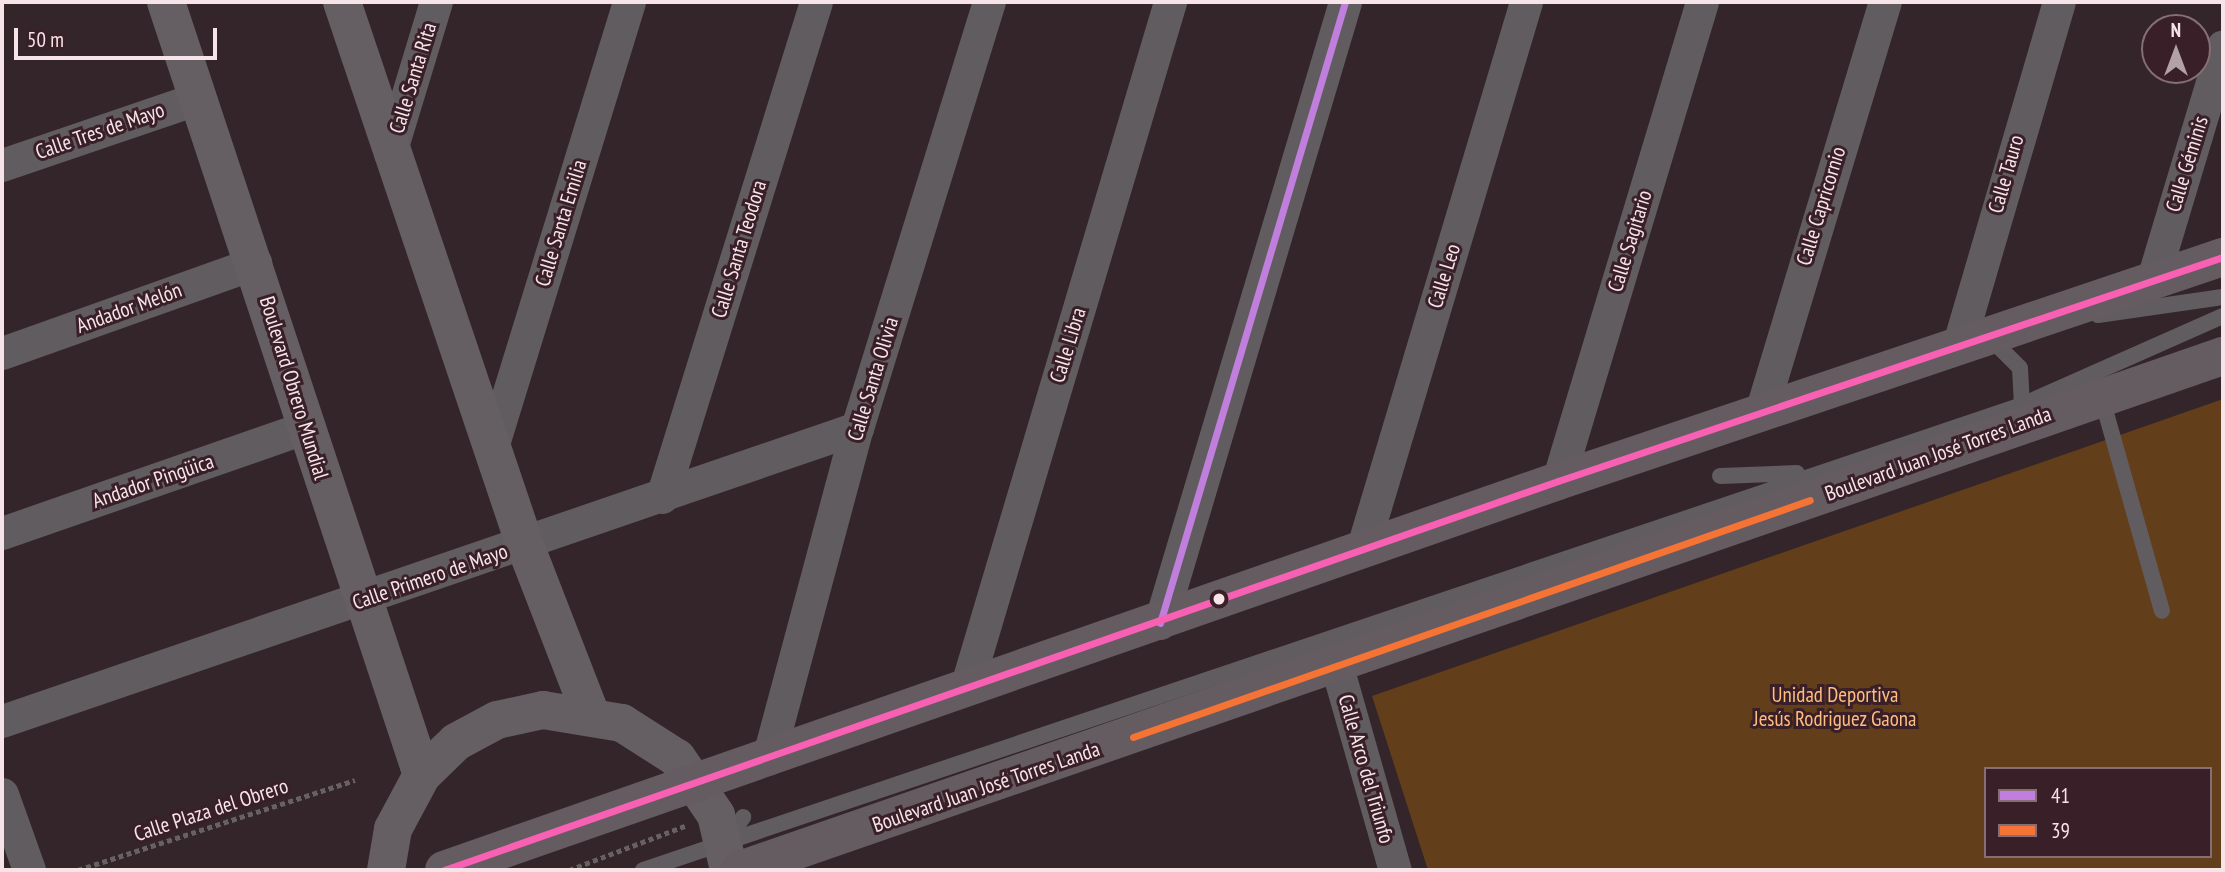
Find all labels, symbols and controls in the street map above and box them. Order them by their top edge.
scale bar [18,14,220,58]
north arrow [2141,14,2211,84]
text: N [2171,18,2181,42]
street label: Calle Santa Rita [384,19,442,137]
text: 50 m [27,26,64,53]
street label: Calle Tres de Mayo [32,97,168,165]
street label: Calle Géminis [2161,113,2213,215]
street label: Calle Tauro [1983,132,2029,216]
street label: Calle Capricornio [1791,144,1851,268]
street label: Calle Santa Emilia [530,157,592,289]
street label: Calle Santa Teodora [706,177,772,321]
street label: Calle Sagitario [1603,187,1657,295]
street label: Calle Leo [1422,241,1466,311]
street label: Andador Melón [73,277,185,339]
street label: Boulevard Obrero Mundial [254,293,334,483]
street label: Calle Libra [1045,304,1091,386]
street label: Calle Santa Olivia [842,314,904,444]
street label: Boulevard Juan José Torres Landa [1821,401,2055,507]
street label: Andador Pingüica [89,448,217,514]
street label: Calle Primero de Mayo [349,539,511,615]
unlabelled marker [1212,592,1226,606]
park label: Unidad Deportiva Jesús Rodriguez Gaona [1753,682,1917,732]
street label: Calle Arco del Triunfo [1333,691,1399,847]
street label: Boulevard Juan José Torres Landa [869,736,1103,838]
legend [1983,767,2211,858]
street label: Calle Plaza del Obrero [131,773,291,847]
text: 41 [2051,782,2070,809]
text: 39 [2051,817,2070,844]

